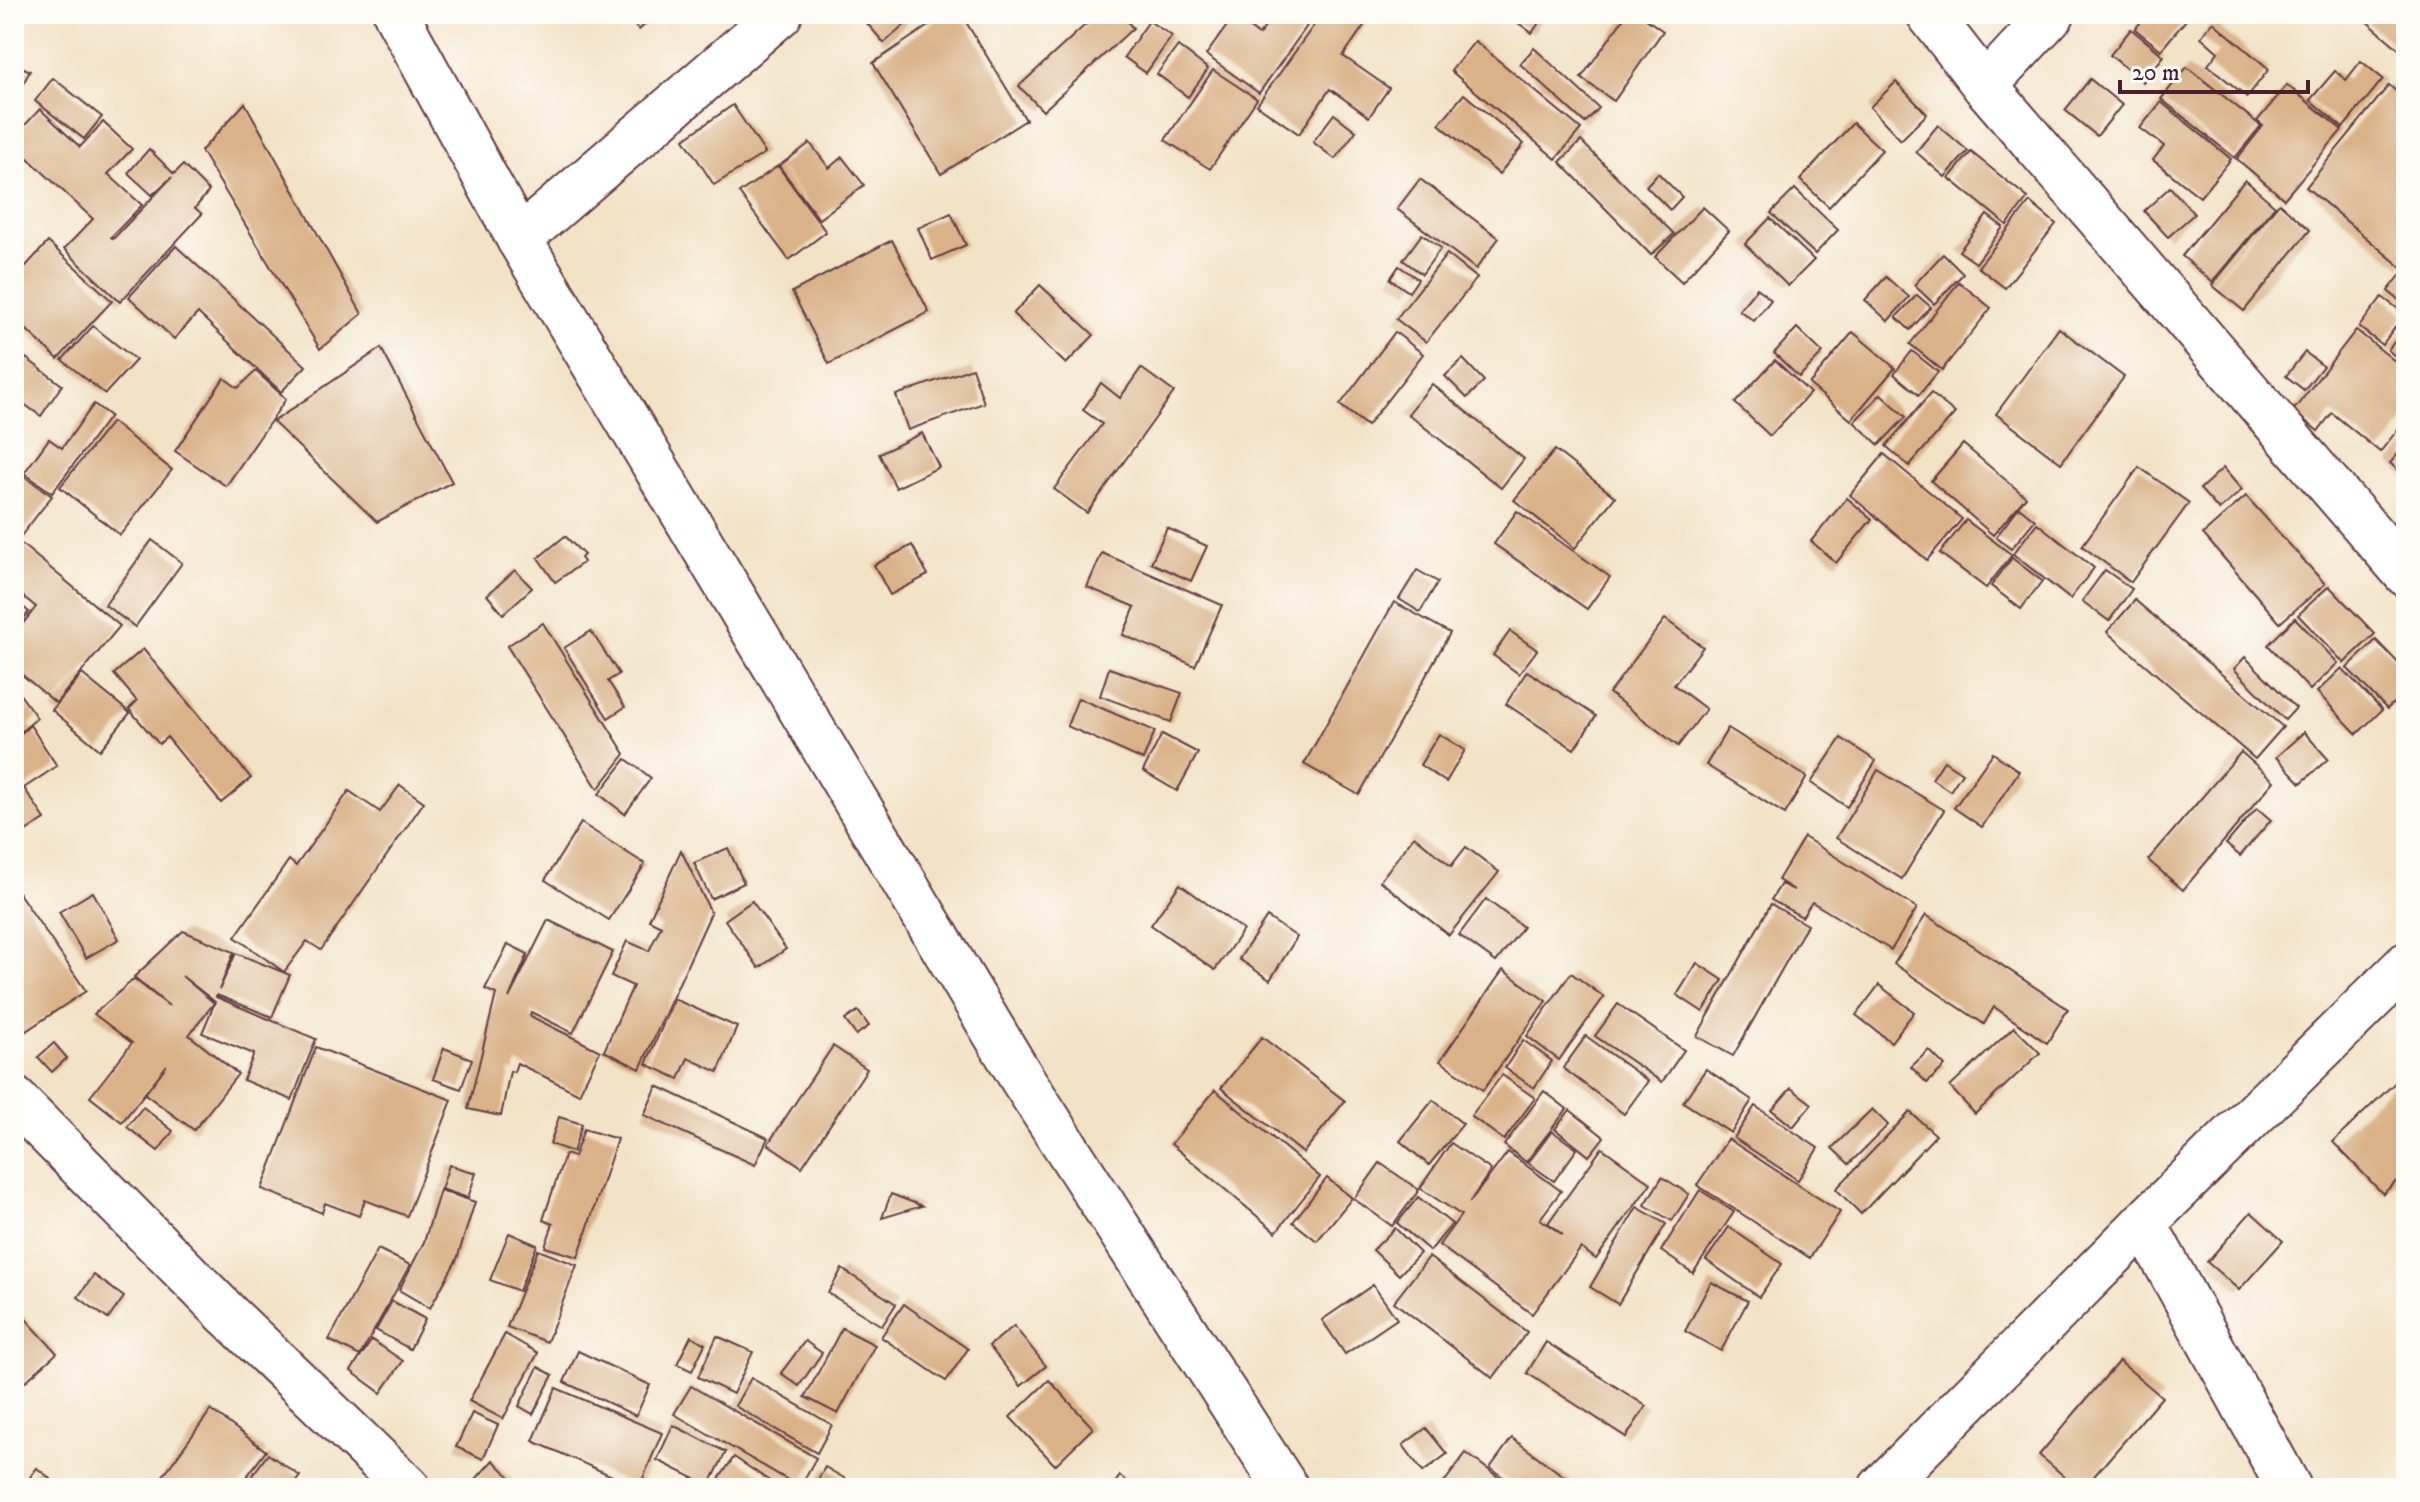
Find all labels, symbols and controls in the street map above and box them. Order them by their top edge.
scale bar [2120,44,2308,94]
text: 20 m [2132,58,2180,88]

